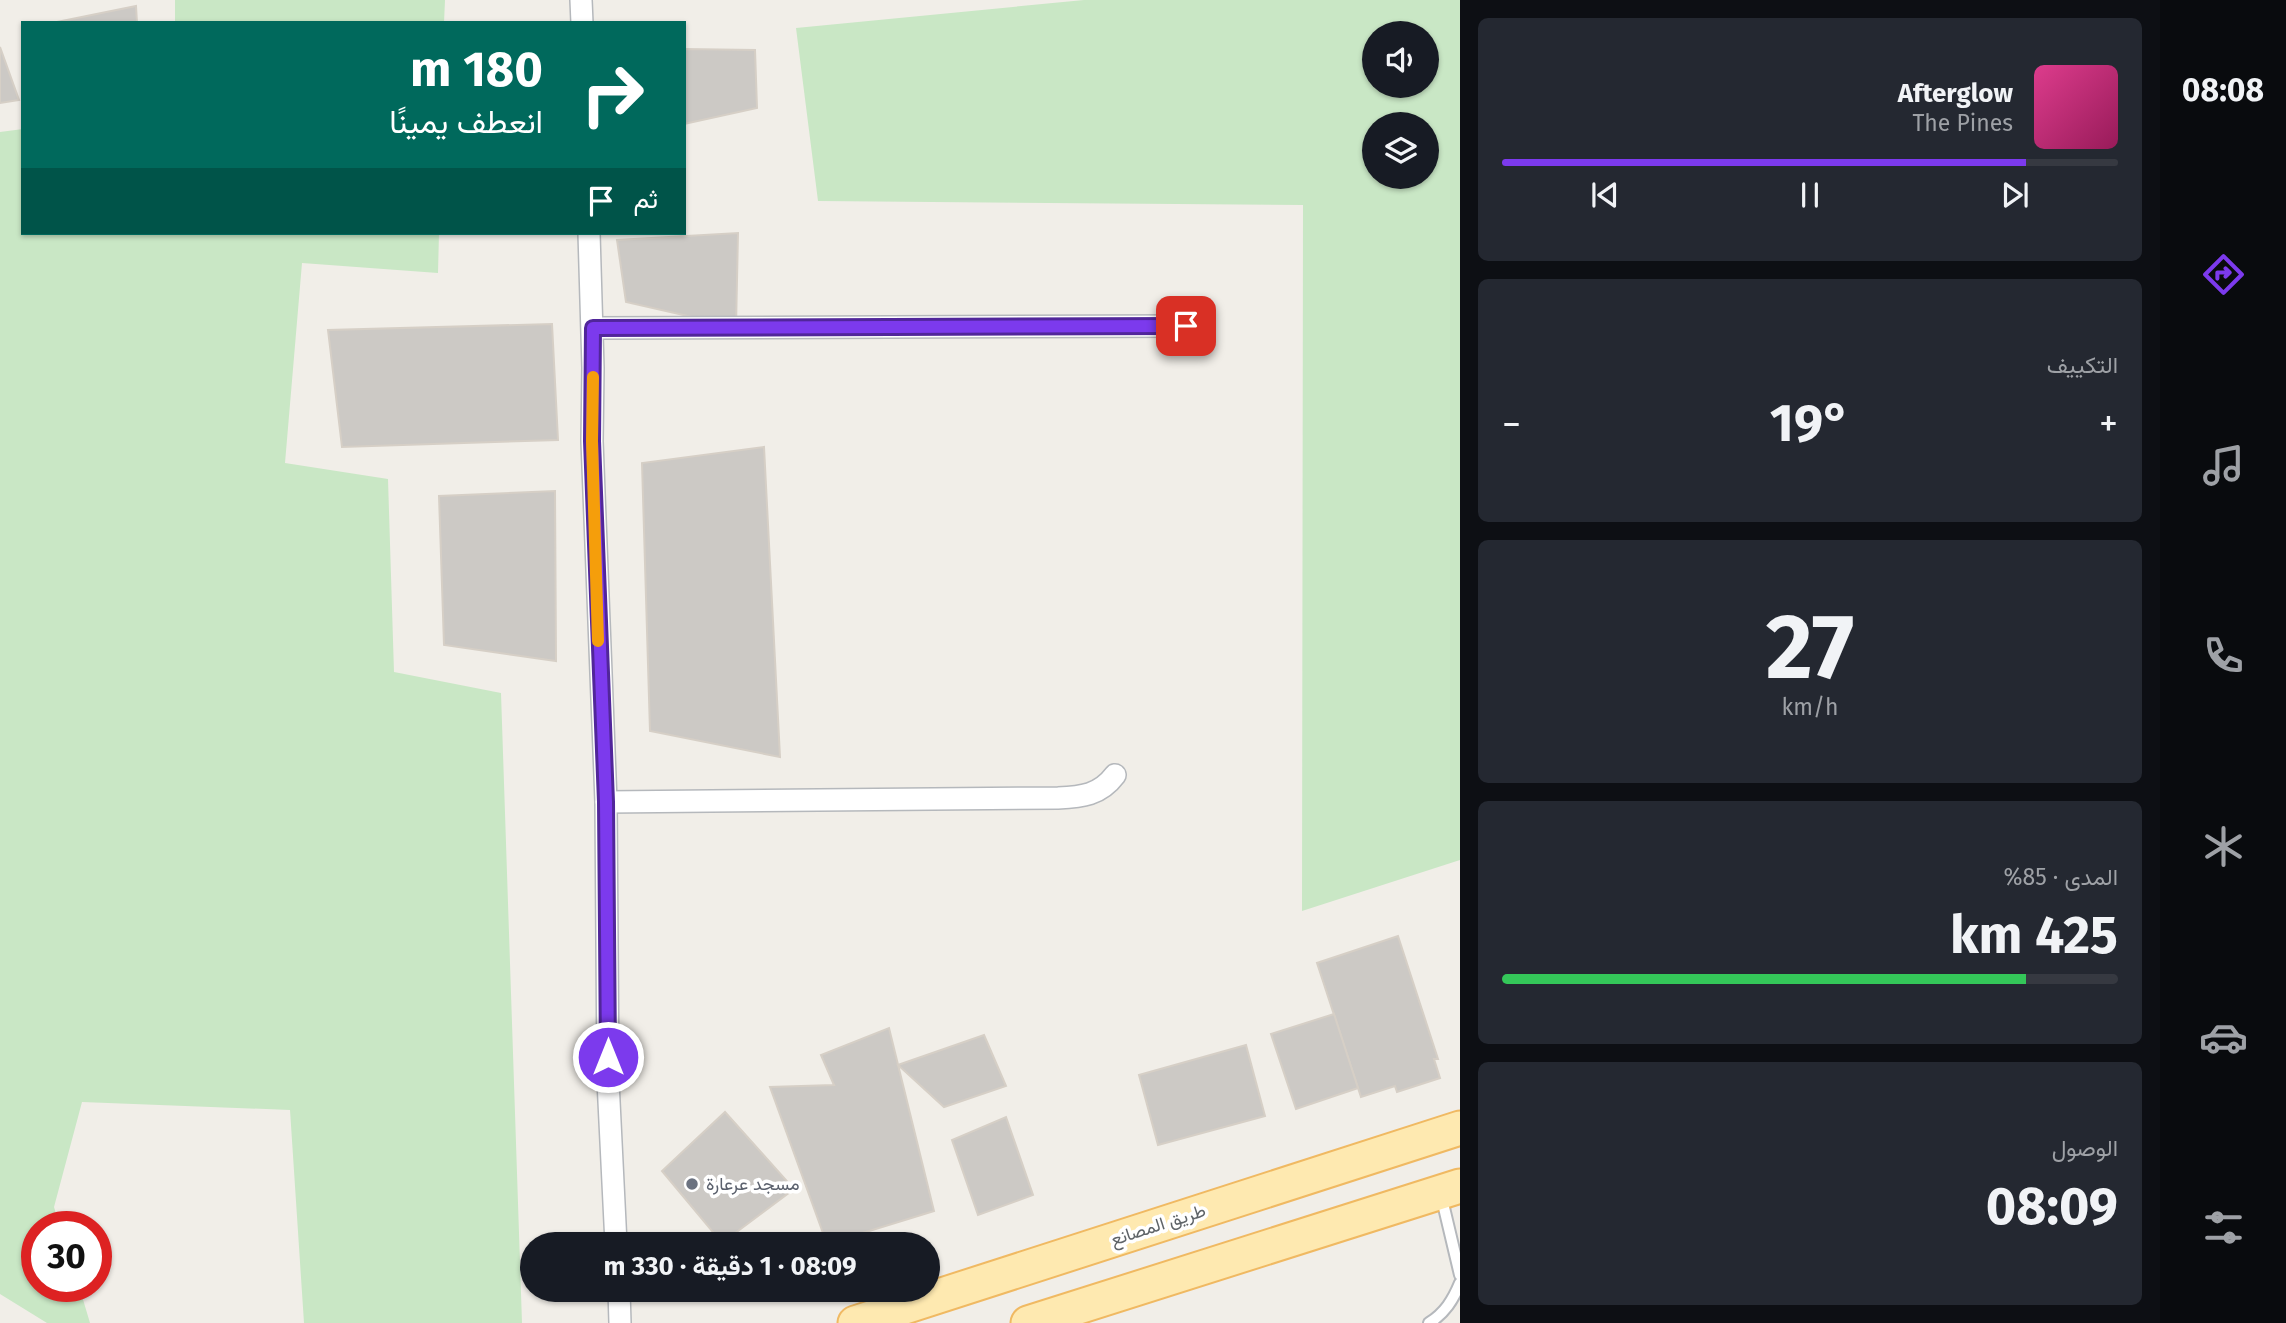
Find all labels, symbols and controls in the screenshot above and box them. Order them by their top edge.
map controls [1362,21,1439,189]
button: sound [1362,21,1439,98]
text: 180 m [410,40,543,99]
icon: right [567,49,658,140]
text: 08:08 [2182,71,2264,109]
text: Afterglow [1898,78,2013,109]
text: انعطف يمينًا [389,103,543,141]
text: The Pines [1912,109,2013,137]
button: layers [1362,112,1439,189]
icon: previous [1586,176,1624,214]
icon: pause [1791,176,1829,214]
icon: next [1996,176,2034,214]
icon: arrive [582,182,620,220]
text: ثم [634,184,658,215]
icon: directions [2199,250,2248,299]
pin [1156,296,1216,356]
icon: arrive [1167,307,1205,345]
text: التكييف [2047,351,2118,379]
text: 19° [1770,392,1850,455]
text: − [1502,401,1521,447]
text: + [2099,401,2118,447]
icon: music [2199,441,2248,490]
text: 27 [1766,593,1854,702]
icon: phone [2199,631,2248,680]
text: km/h [1782,693,1838,721]
icon: climate [2199,822,2248,871]
text: المدى · 85% [2003,863,2118,891]
text: 425 km [1950,904,2118,967]
icon: car [2199,1013,2248,1062]
position arrow [571,1020,645,1094]
text: الوصول [2052,1134,2118,1162]
place label: مسجد عرعارة [706,1173,800,1195]
text: 08:09 [1986,1175,2118,1238]
marker: مسجد عرعارة [684,1176,700,1192]
street label: طريق المصانع [1108,1199,1209,1252]
icon: filters [2199,1203,2248,1252]
speed limit sign: 30 [21,1211,112,1302]
text: 08:09 · 1 دقيقة · 330 m [603,1251,857,1282]

